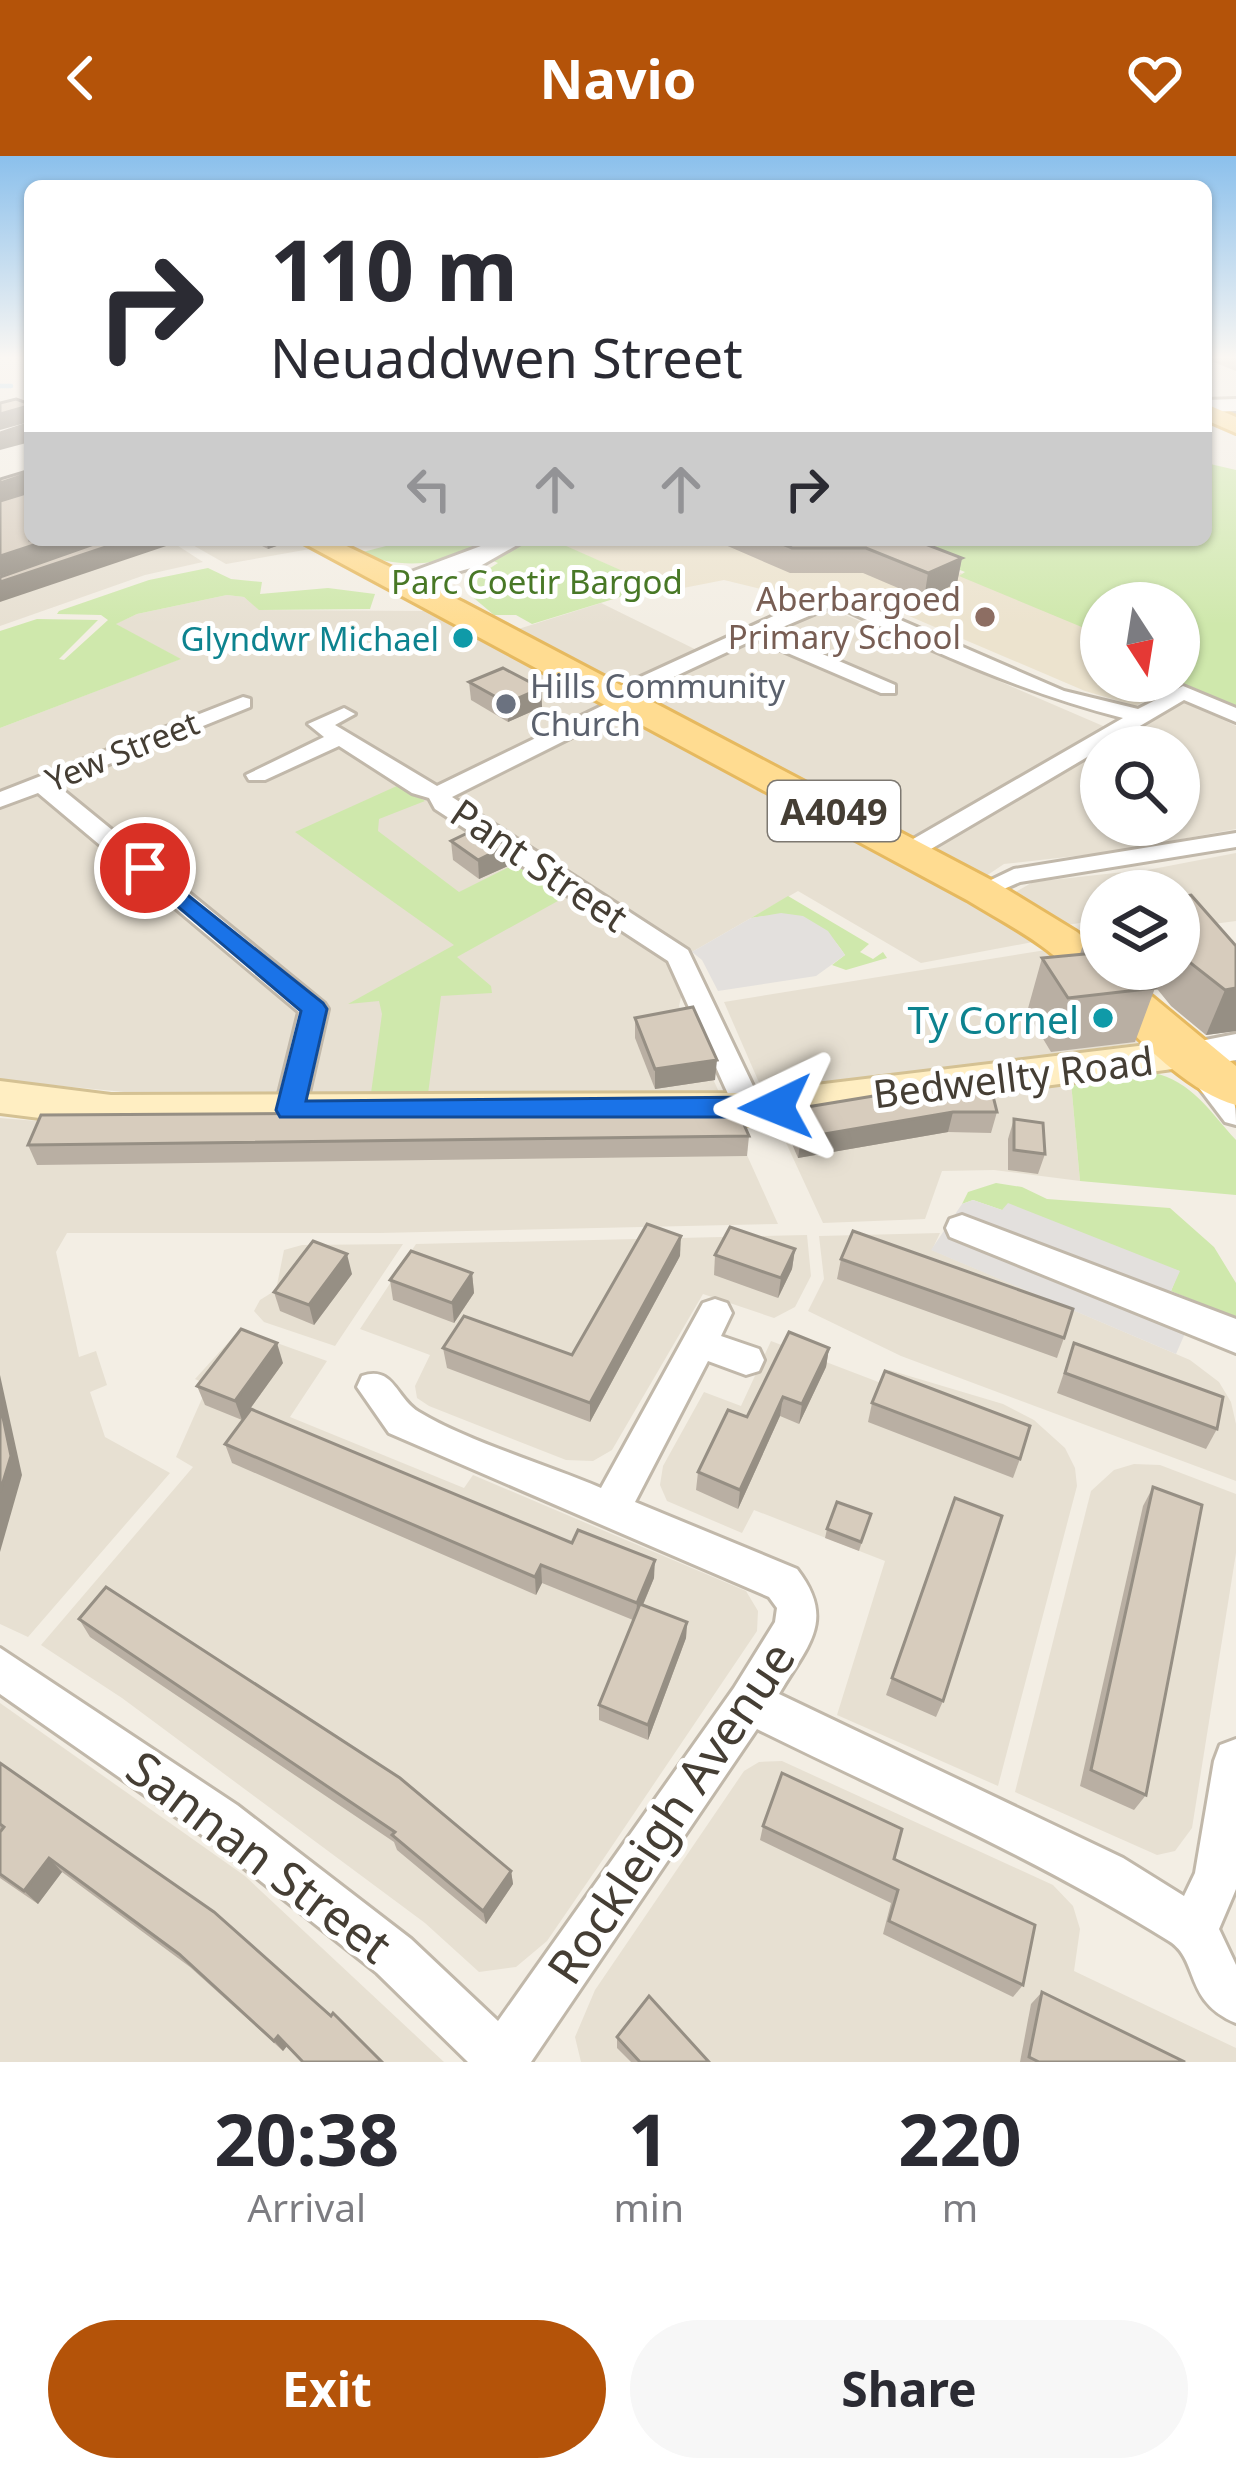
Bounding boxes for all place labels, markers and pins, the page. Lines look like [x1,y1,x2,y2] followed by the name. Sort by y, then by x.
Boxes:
[728,576,961,659] place label: Aberbargoed Primary School
[972,604,998,630] marker: Aberbargoed Primary School
[180,616,439,661] place label: Glyndwr Michael
[450,625,476,651] marker: Glyndwr Michael
[530,663,785,746] place label: Hills Community Church
[493,691,519,717] marker: Hills Community Church
[94,817,196,919] pin
[908,992,1079,1045] place label: Ty Cornel
[1090,1005,1116,1031] marker: Ty Cornel

